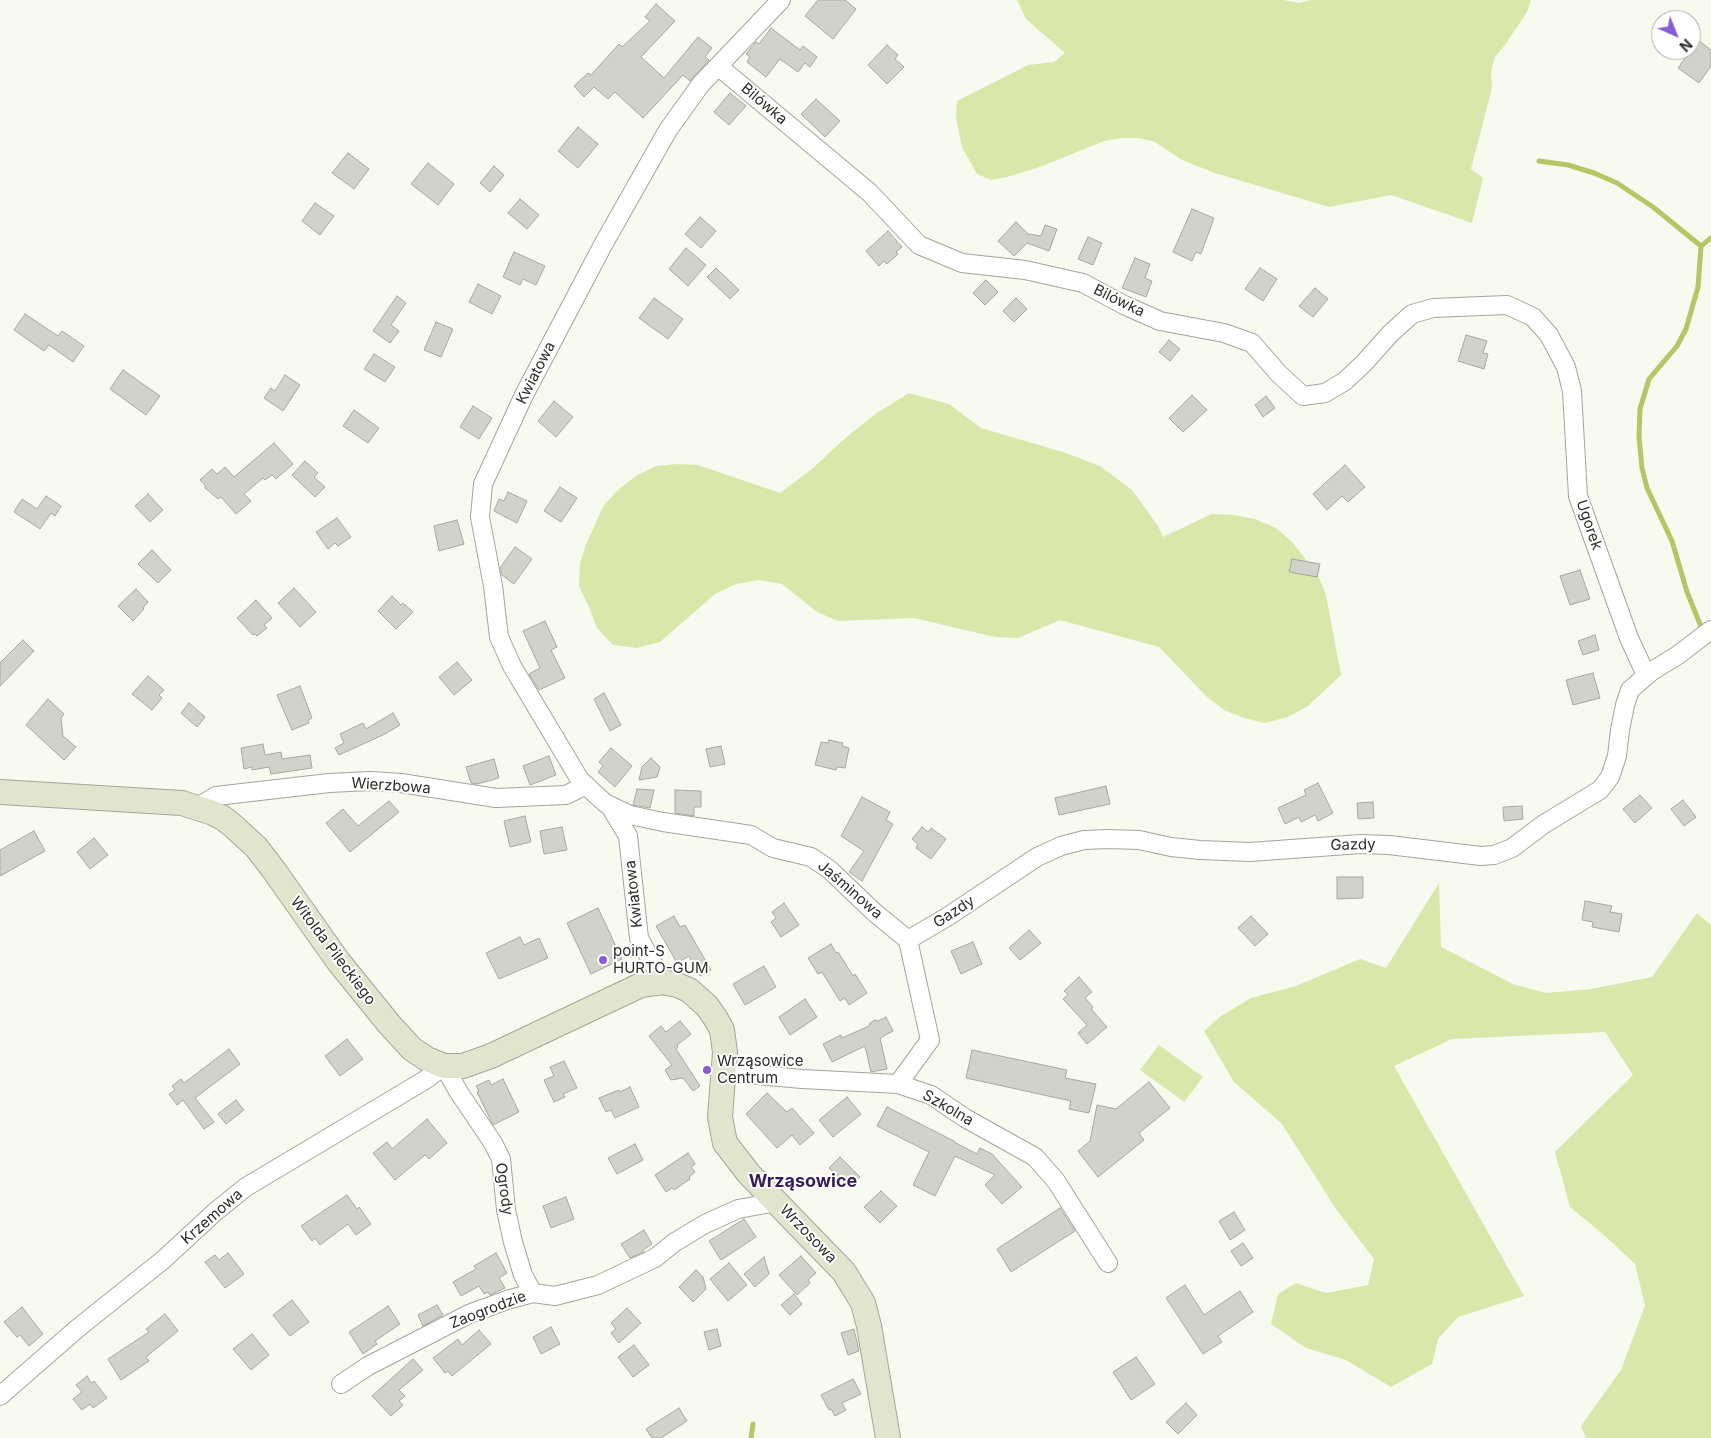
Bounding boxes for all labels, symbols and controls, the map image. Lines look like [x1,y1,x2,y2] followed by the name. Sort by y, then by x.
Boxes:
[1651,10,1701,60] north arrow
[1676,36,1696,55] text: N
[737,80,791,128] street label: Bilówka
[1090,281,1148,321] street label: Bilówka
[513,339,559,407] street label: Kwiatowa
[1572,498,1606,552] street label: Ugorek
[351,774,431,798] street label: Wierzbowa
[1330,836,1376,854] street label: Gazdy
[814,857,886,923] street label: Jaśminowa
[622,859,646,929] street label: Kwiatowa
[930,892,978,932] street label: Gazdy
[287,893,379,1009] street label: Witolda Pileckiego
[613,942,708,977] place label: point-S HURTO-GUM
[597,954,609,966] marker: point-S HURTO-GUM
[717,1052,803,1087] place label: Wrząsowice Centrum
[701,1064,713,1076] marker: Wrząsowice Centrum
[919,1086,977,1130] street label: Szkolna
[491,1162,517,1216] street label: Ogrody
[749,1171,857,1193] district label: Wrząsowice
[178,1186,246,1248] street label: Krzemowa
[776,1201,840,1267] street label: Wrzosowa
[447,1287,529,1333] street label: Zaogrodzie

